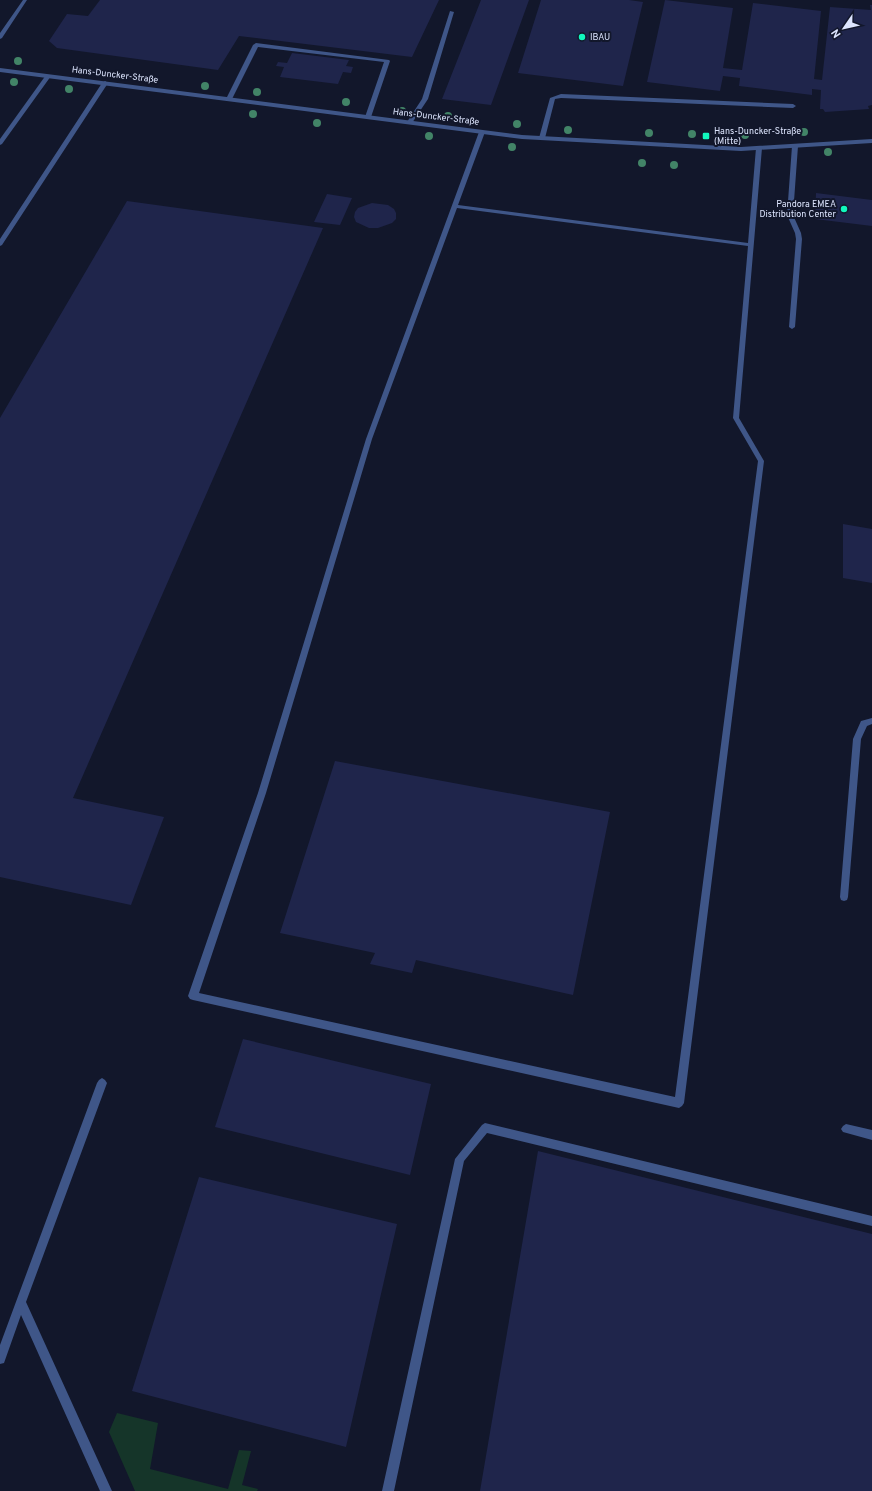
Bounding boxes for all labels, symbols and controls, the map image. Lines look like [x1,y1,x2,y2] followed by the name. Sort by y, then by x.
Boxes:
[824,8,864,48] north arrow
[829,26,845,40] text: N
[577,32,587,42] marker: IBAU
[590,32,610,43] place label: IBAU
[71,64,159,86] street label: Hans-Duncker-Straße
[392,106,480,128] street label: Hans-Duncker-Straße
[714,126,801,147] place label: Hans-Duncker-Straße (Mitte)
[701,131,711,141] marker: Hans-Duncker-Straße (Mitte)
[759,199,836,220] place label: Pandora EMEA Distribution Center
[839,204,849,214] marker: Pandora EMEA Distribution Center

